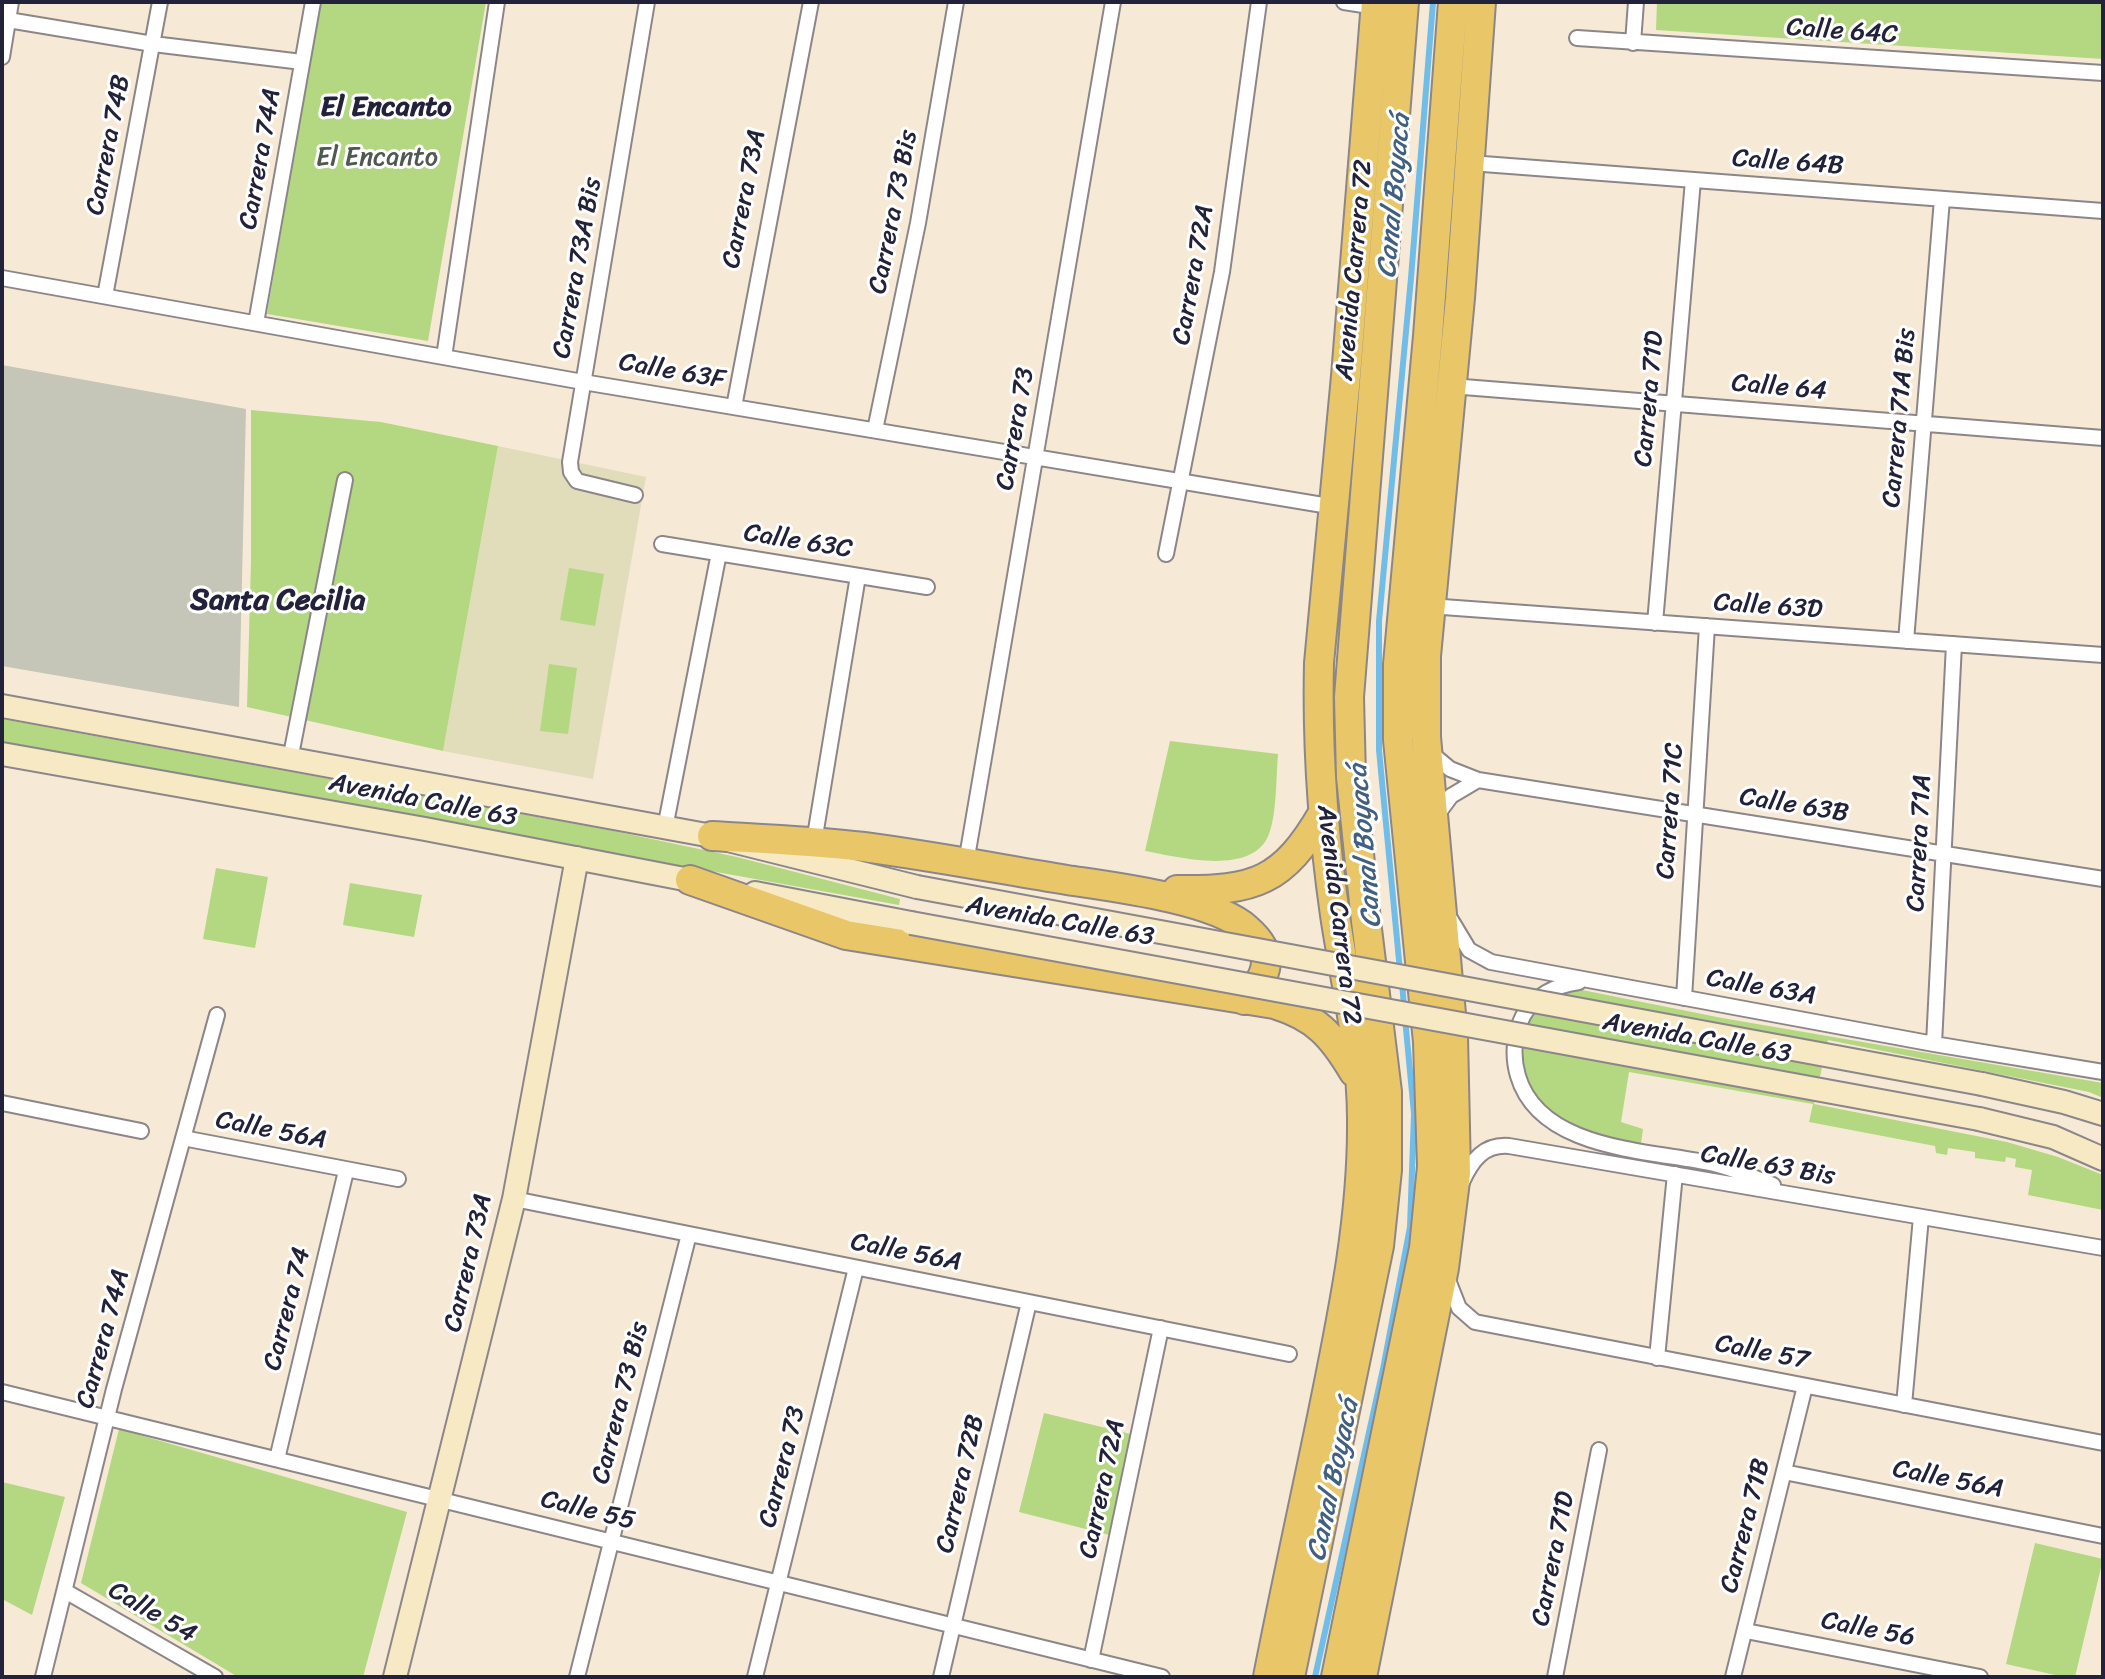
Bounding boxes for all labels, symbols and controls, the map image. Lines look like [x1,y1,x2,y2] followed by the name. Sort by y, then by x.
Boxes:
[1785,13,1899,51] street label: Calle 64C
[80,72,138,218] street label: Carrera 74B
[233,86,289,232] street label: Carrera 74A
[320,91,452,125] district label: El Encanto
[1371,113,1419,279] water label: Canal Boyacá
[716,127,774,271] street label: Carrera 73A
[863,128,925,296] street label: Carrera 73 Bis
[316,142,438,174] park label: El Encanto
[1731,144,1845,182] street label: Calle 64B
[1330,158,1380,382] street label: Avenida Carrera 72
[547,175,609,361] street label: Carrera 73A Bis
[1166,203,1222,347] street label: Carrera 72A
[1877,327,1923,509] street label: Carrera 71A Bis
[1629,330,1671,468] street label: Carrera 71D
[616,347,728,397] street label: Calle 63F
[990,365,1042,493] street label: Carrera 73
[1730,368,1828,408] street label: Calle 64
[741,518,855,566] street label: Calle 63C
[190,583,366,619] district label: Santa Cecilia
[1713,588,1823,626] street label: Calle 63D
[1651,742,1691,880] street label: Carrera 71C
[1342,763,1390,929] water label: Canal Boyacá
[327,768,519,834] street label: Avenida Calle 63
[1901,774,1939,912] street label: Carrera 71A
[1737,782,1851,830] street label: Calle 63B
[1309,803,1367,1027] street label: Avenida Carrera 72
[964,890,1156,954] street label: Avenida Calle 63
[1704,963,1818,1013] street label: Calle 63A
[1601,1007,1793,1071] street label: Avenida Calle 63
[213,1105,329,1157] street label: Calle 56A
[1699,1139,1837,1193] street label: Calle 63 Bis
[438,1191,500,1335] street label: Carrera 73A
[848,1227,964,1279] street label: Calle 56A
[258,1244,318,1374] street label: Carrera 74
[70,1266,138,1412] street label: Carrera 74A
[586,1319,656,1487] street label: Carrera 73 Bis
[1712,1329,1812,1377] street label: Calle 57
[1300,1396,1368,1564] water label: Canal Boyacá
[753,1403,813,1531] street label: Carrera 73
[930,1412,992,1556] street label: Carrera 72B
[1073,1417,1133,1561] street label: Carrera 72A
[1890,1454,2006,1506] street label: Calle 56A
[1714,1456,1778,1596] street label: Carrera 71B
[538,1484,638,1538] street label: Calle 55
[1526,1489,1582,1629] street label: Carrera 71D
[102,1575,202,1651] street label: Calle 54
[1818,1606,1918,1654] street label: Calle 56

